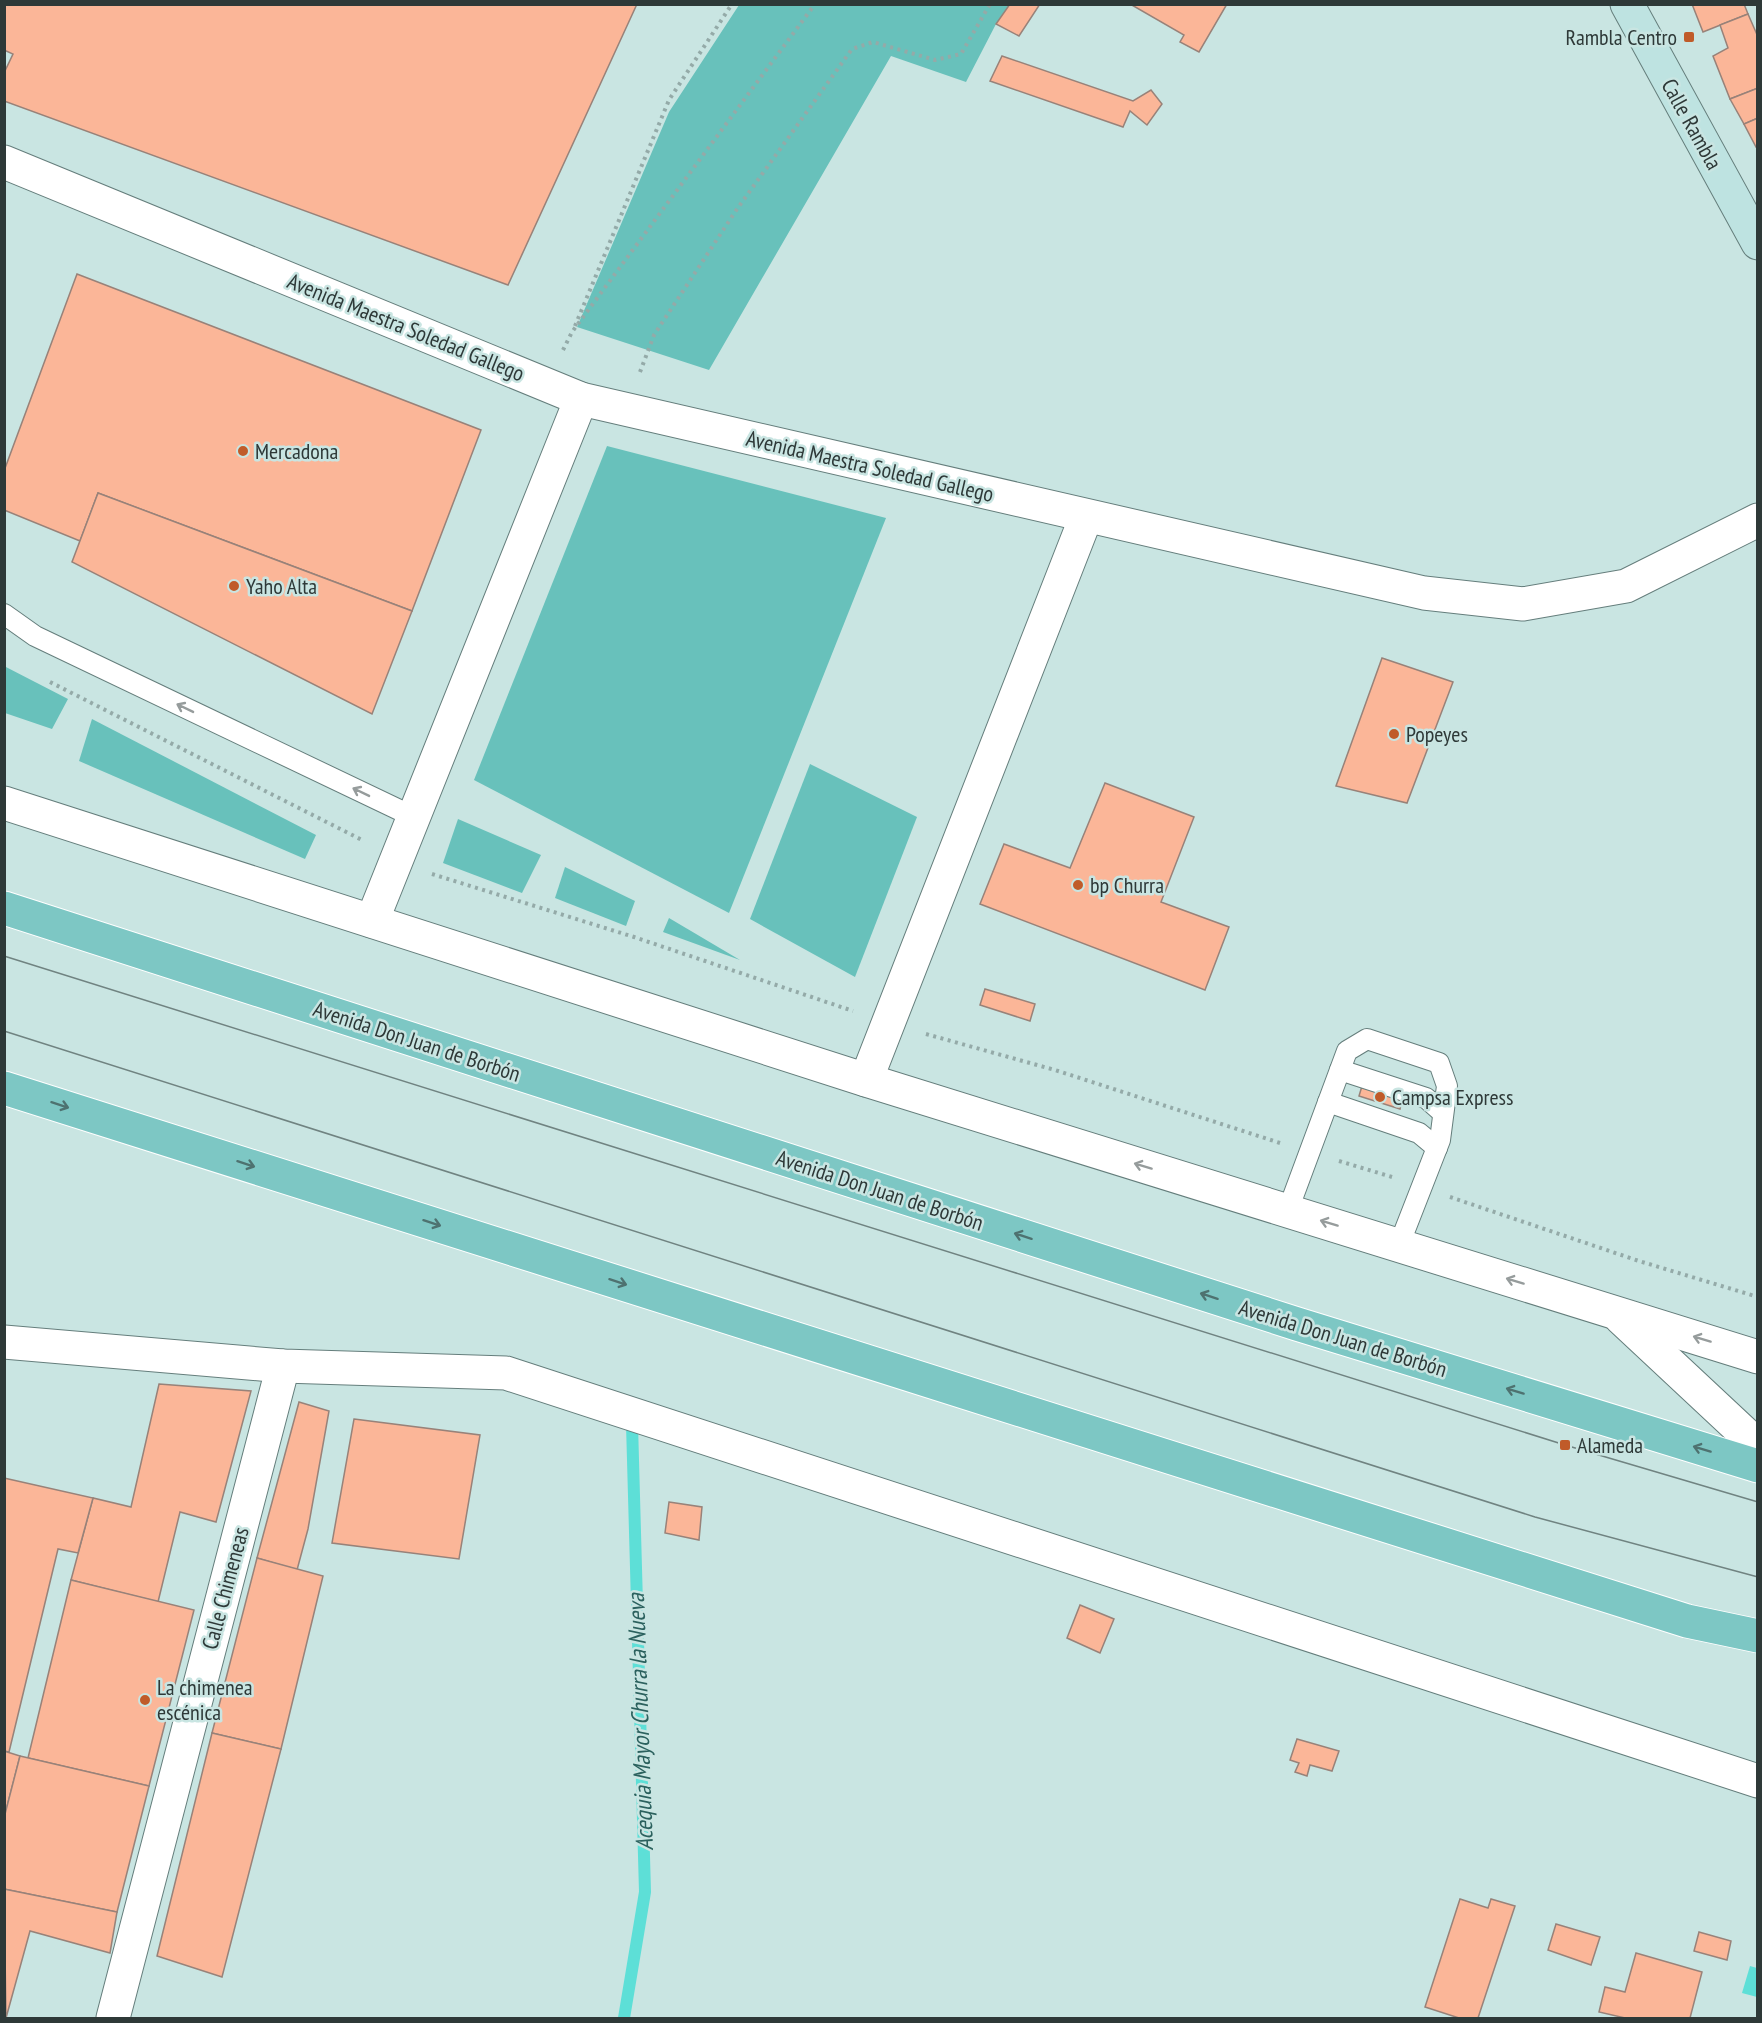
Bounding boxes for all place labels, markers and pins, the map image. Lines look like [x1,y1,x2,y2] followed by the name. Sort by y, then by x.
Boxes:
[1565,23,1677,51] place label: Rambla Centro
[1682,30,1696,44] marker: Rambla Centro
[255,437,338,465] place label: Mercadona
[236,444,250,458] marker: Mercadona
[246,572,317,600] place label: Yaho Alta
[227,579,241,593] marker: Yaho Alta
[1406,720,1468,748] place label: Popeyes
[1387,727,1401,741] marker: Popeyes
[1090,871,1164,899] place label: bp Churra
[1071,878,1085,892] marker: bp Churra
[1392,1083,1513,1111] place label: Campsa Express
[1373,1090,1387,1104] marker: Campsa Express
[1577,1431,1643,1459] place label: Alameda
[1558,1438,1572,1452] marker: Alameda
[157,1673,253,1726] place label: La chimenea escénica
[138,1693,152,1707] marker: La chimenea escénica

